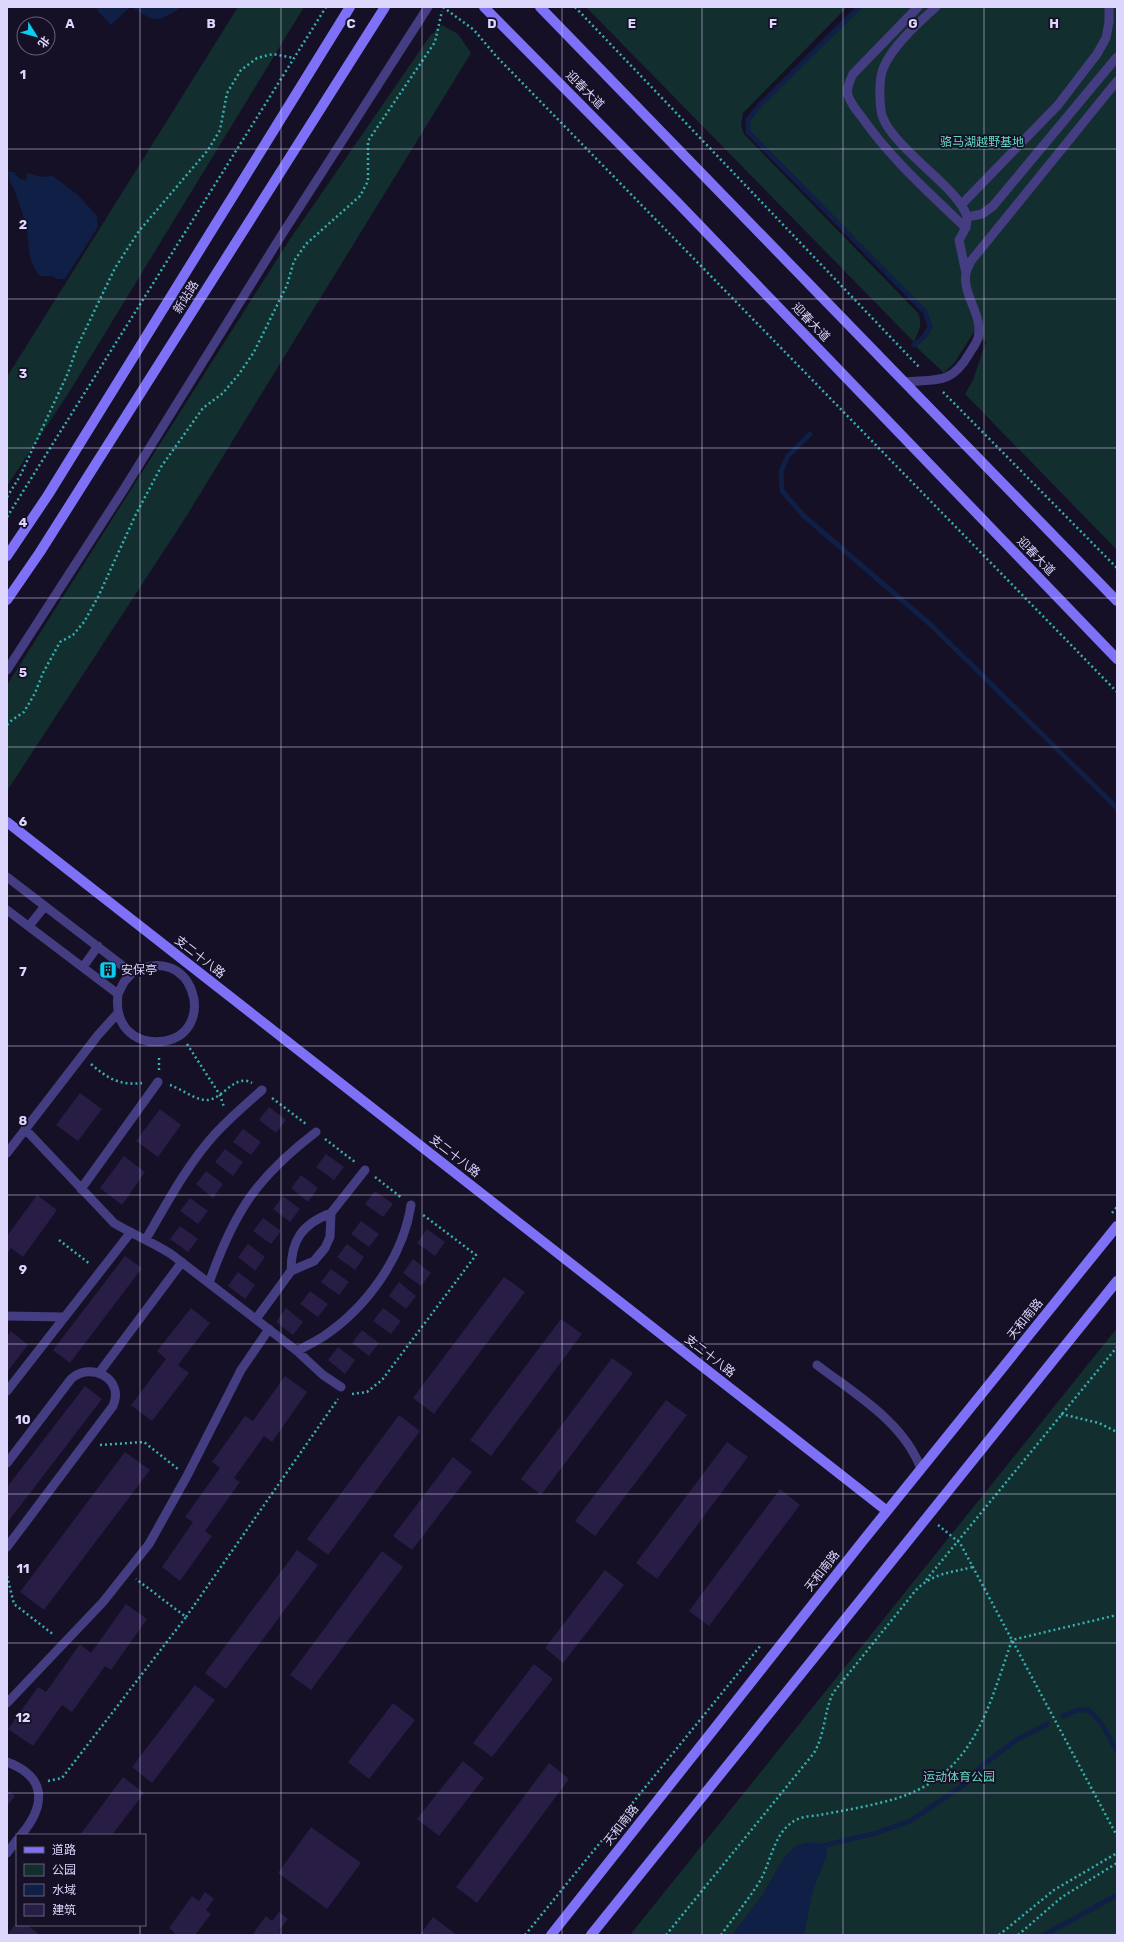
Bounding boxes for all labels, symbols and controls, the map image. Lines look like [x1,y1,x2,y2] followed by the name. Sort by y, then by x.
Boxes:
[16,16,56,56] north arrow
[65,16,75,31] text: A
[206,16,216,31] text: B
[346,16,356,31] text: C
[487,16,497,31] text: D
[628,16,636,31] text: E
[769,16,777,31] text: F
[908,16,918,31] text: G
[1049,16,1059,31] text: H
[35,33,52,50] text: 北
[20,67,26,82] text: 1
[563,68,607,112] street label: 迎春大道
[940,135,1024,149] park label: 骆马湖越野基地
[19,217,27,232] text: 2
[171,278,201,316] street label: 新站路
[789,300,833,344] street label: 迎春大道
[19,366,28,381] text: 3
[19,515,28,530] text: 4
[1014,534,1058,578] street label: 迎春大道
[19,665,27,680] text: 5
[19,814,28,829] text: 6
[172,933,228,981] street label: 支二十八路
[98,960,118,980] building icon: 安保亭
[121,963,157,977] place label: 安保亭
[19,964,27,979] text: 7
[19,1113,28,1128] text: 8
[427,1132,483,1180] street label: 支二十八路
[19,1262,27,1277] text: 9
[1004,1296,1046,1342] street label: 天和南路
[682,1332,738,1380] street label: 支二十八路
[15,1412,31,1427] text: 10
[802,1548,842,1594] street label: 天和南路
[17,1561,29,1576] text: 11
[16,1710,30,1725] text: 12
[923,1770,995,1784] park label: 运动体育公园
[601,1802,641,1848] street label: 天和南路
[16,1834,146,1926] legend
[52,1843,76,1857] text: 道路
[52,1863,76,1877] text: 公园
[52,1883,76,1897] text: 水域
[52,1903,76,1917] text: 建筑

